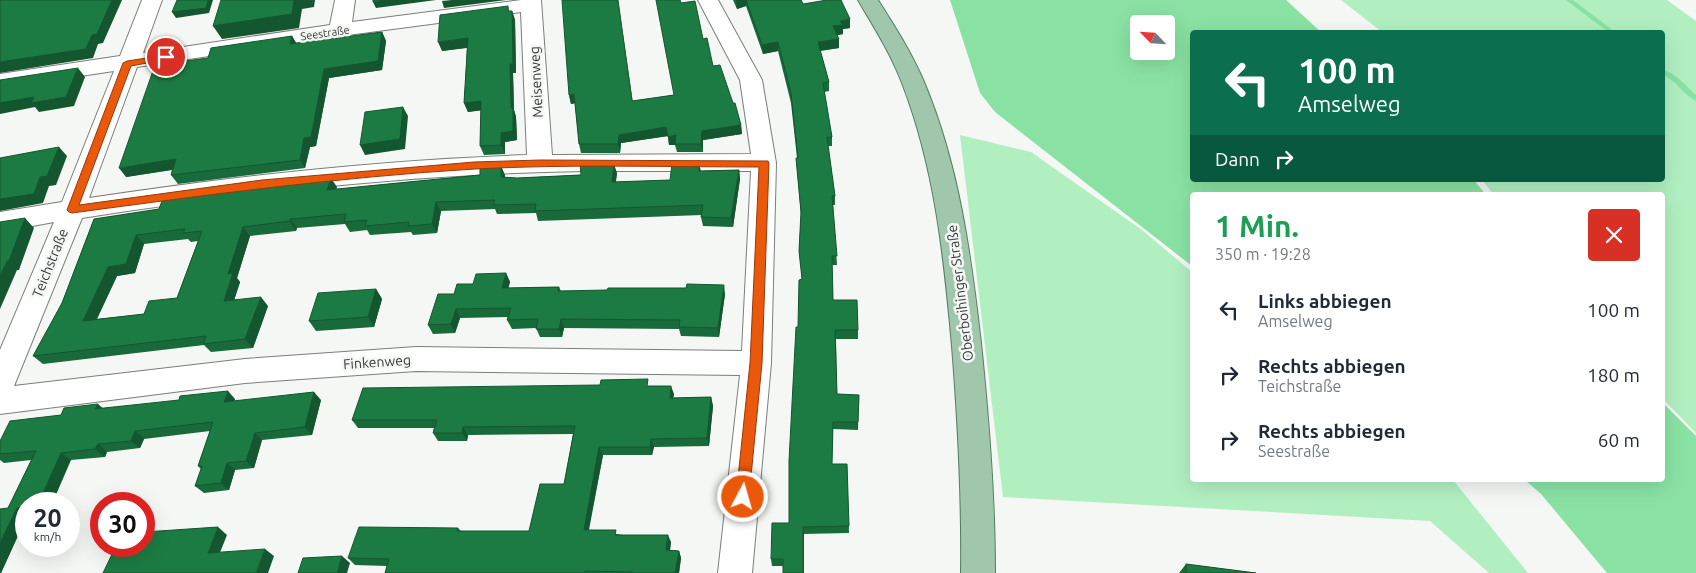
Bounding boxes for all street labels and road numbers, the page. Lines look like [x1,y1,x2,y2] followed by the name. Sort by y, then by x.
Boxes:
[300,24,350,42] street label: Seestraße
[526,46,546,118] street label: Meisenweg
[944,224,976,362] street label: Oberboihinger Straße
[29,226,71,300] street label: Teichstraße
[343,352,411,372] street label: Finkenweg

